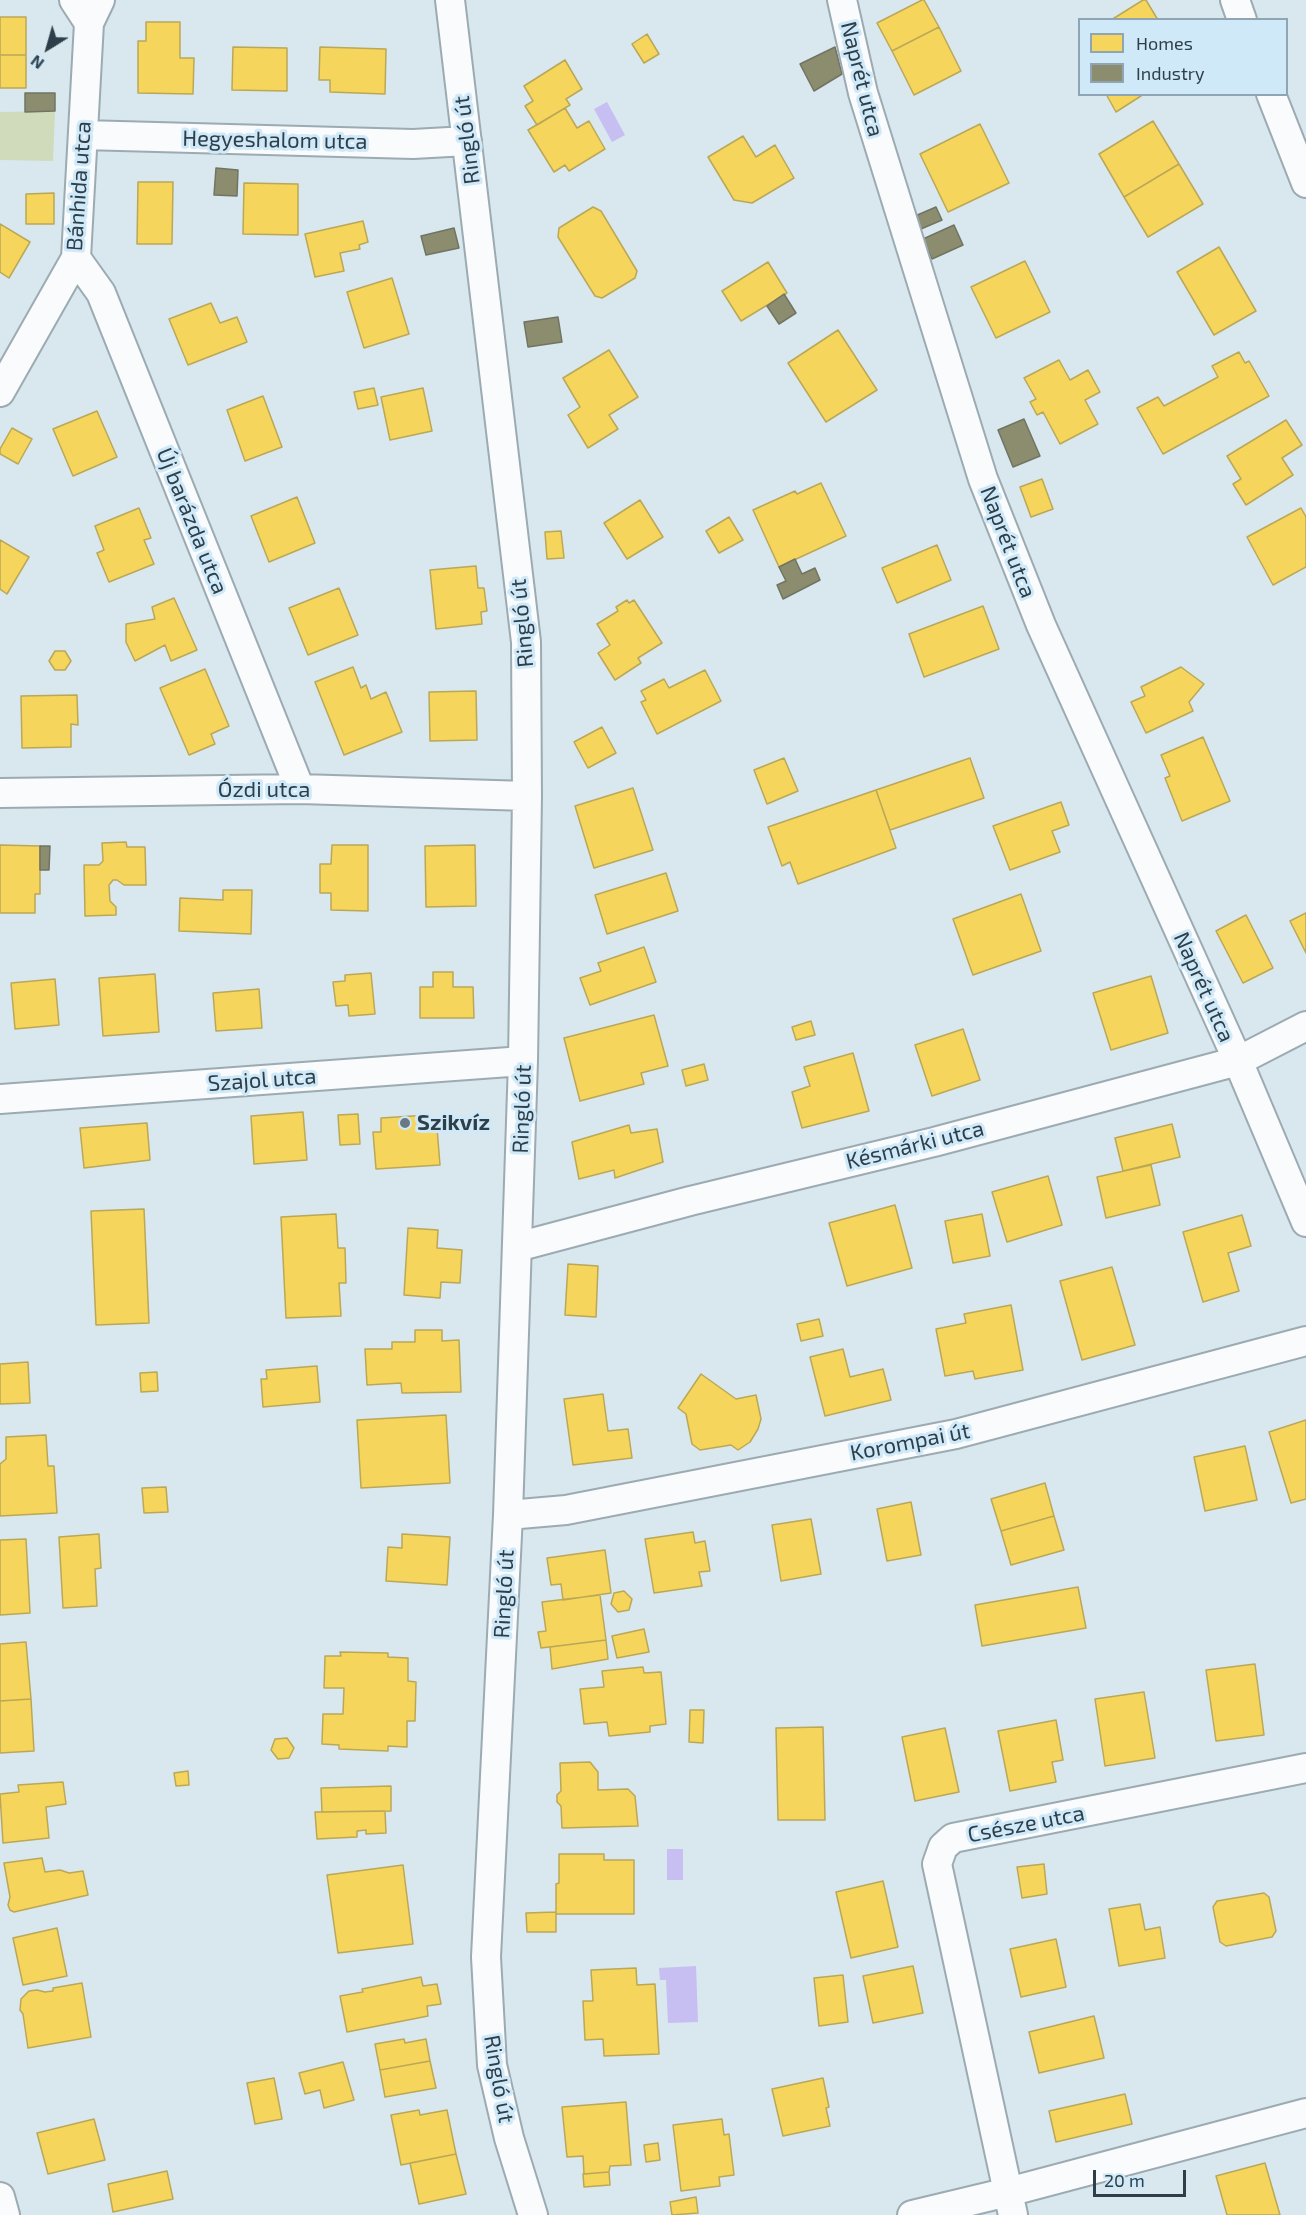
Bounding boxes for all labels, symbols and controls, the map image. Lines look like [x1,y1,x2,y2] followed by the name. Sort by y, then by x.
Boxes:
[18,18,78,78] north arrow
[1078,18,1288,96] legend
[835,19,889,139] street label: Naprét utca
[1136,32,1193,54] text: Homes
[27,52,47,74] text: N
[1136,62,1205,84] text: Industry
[448,94,486,186] street label: Ringló út
[61,120,97,252] street label: Bánhida utca
[182,125,368,155] street label: Hegyeshalom utca
[151,444,233,598] street label: Új barázda utca
[975,482,1041,602] street label: Naprét utca
[505,578,539,668] street label: Ringló út
[218,777,310,803] street label: Ózdi utca
[1168,928,1240,1046] street label: Naprét utca
[207,1063,317,1097] street label: Szajol utca
[507,1064,537,1154] street label: Ringló út
[417,1110,490,1136] place label: Szikvíz
[843,1115,987,1175] street label: Késmárki utca
[398,1116,412,1130] marker: Szikvíz
[848,1417,972,1467] street label: Korompai út
[488,1549,520,1639] street label: Ringló út
[965,1800,1087,1848] street label: Csésze utca
[478,2033,520,2125] street label: Ringló út
[1096,2158,1189,2196] scale bar
[1104,2169,1145,2191] text: 20 m

